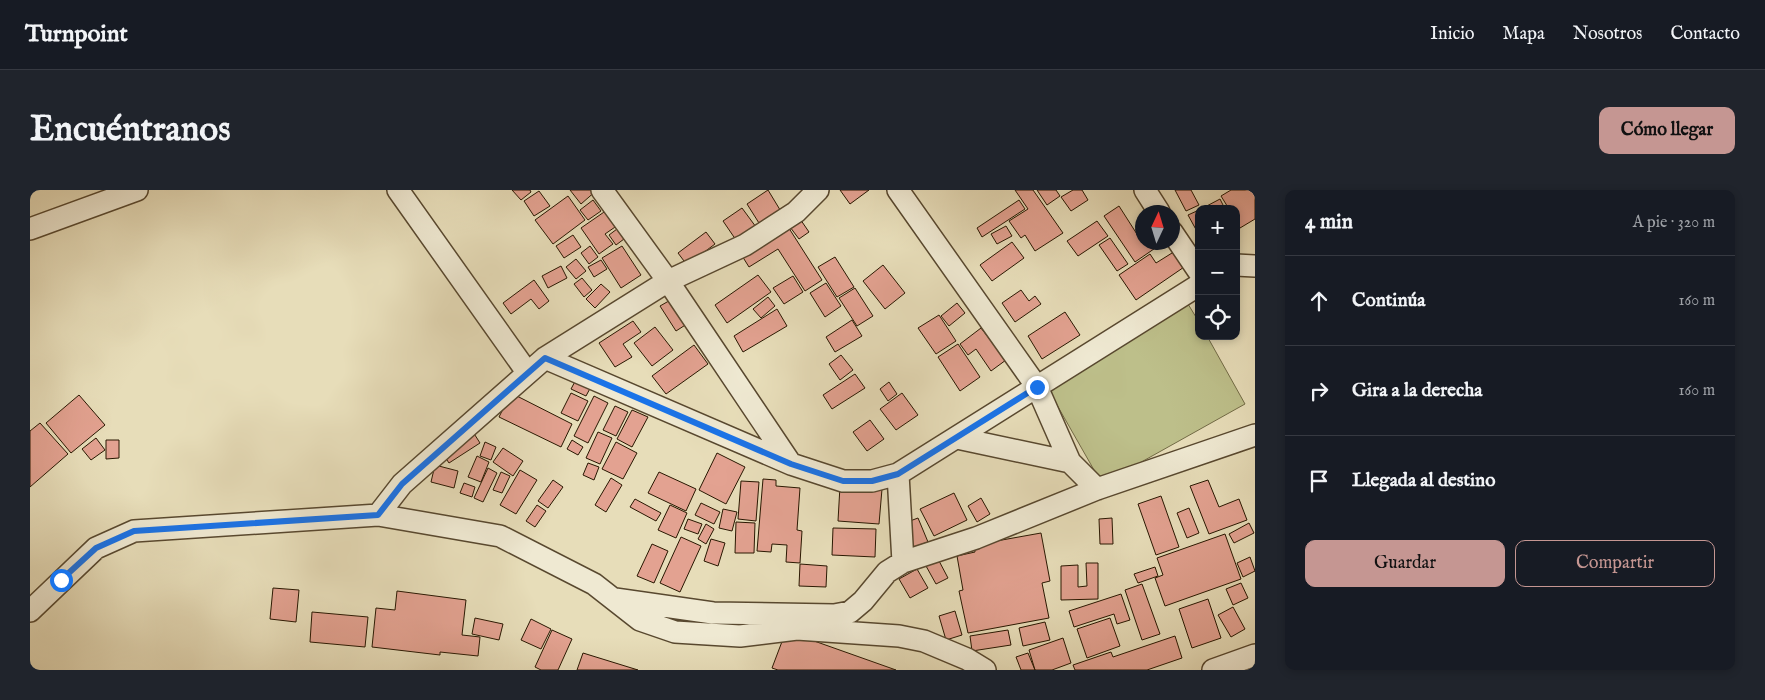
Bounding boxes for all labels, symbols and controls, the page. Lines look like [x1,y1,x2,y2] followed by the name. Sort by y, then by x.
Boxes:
[25,19,128,50] text: Turnpoint
[1430,23,1475,46] text: Inicio
[1503,23,1545,46] text: Mapa
[1573,23,1642,46] text: Nosotros
[1670,23,1740,46] text: Contacto
[1599,107,1735,154] button: Cómo llegar
[30,108,230,153] text: Encuéntranos
[1135,205,1180,250] north arrow
[1195,205,1240,340] map controls
[1195,205,1240,250] button: +
[1305,209,1353,236] text: 4 min
[1633,213,1715,233] text: A pie · 320 m
[1195,250,1240,295] button: −
[1305,287,1333,315] icon: ahead
[1352,289,1426,313] text: Continúa
[1679,291,1715,311] text: 160 m
[1195,295,1240,340] button: locate
[1026,376,1049,399] route end
[1305,377,1333,405] icon: right
[1352,379,1482,403] text: Gira a la derecha
[1679,381,1715,401] text: 160 m
[1305,467,1333,495] icon: arrive
[1352,469,1495,493] text: Llegada al destino
[1305,540,1505,587] button: Guardar
[1515,540,1715,587] button: Compartir
[50,569,73,592] route start

